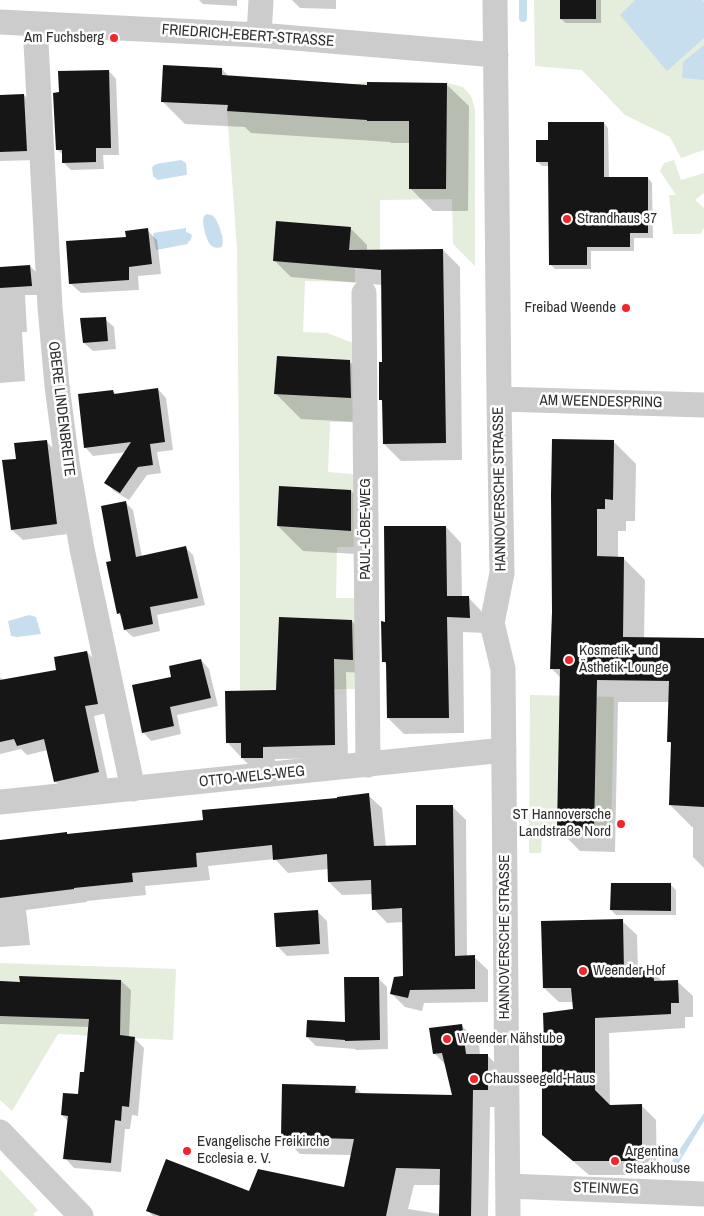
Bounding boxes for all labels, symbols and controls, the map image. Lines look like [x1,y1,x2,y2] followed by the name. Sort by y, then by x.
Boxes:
[161,21,335,51] street label: FRIEDRICH-EBERT-STRASSE
[24,29,104,47] place label: Am Fuchsberg
[108,32,120,44] marker: Am Fuchsberg
[577,210,657,228] place label: Strandhaus 37
[561,213,573,225] marker: Strandhaus 37
[525,299,616,317] place label: Freibad Weende
[620,302,632,314] marker: Freibad Weende
[44,340,78,478] street label: OBERE LINDENBREITE
[539,392,663,412] street label: AM WEENDESPRING
[490,406,510,572] street label: HANNOVERSCHE STRASSE
[357,478,375,580] street label: PAUL-LÖBE-WEG
[579,642,669,677] place label: Kosmetik- und Ästhetik-Lounge
[563,654,575,666] marker: Kosmetik- und Ästhetik-Lounge
[198,762,306,792] street label: OTTO-WELS-WEG
[513,806,611,841] place label: ST Hannoversche Landstraße Nord
[615,818,627,830] marker: ST Hannoversche Landstraße Nord
[496,855,514,1019] street label: HANNOVERSCHE STRASSE
[593,962,665,980] place label: Weender Hof
[577,965,589,977] marker: Weender Hof
[457,1030,563,1048] place label: Weender Nähstube
[441,1033,453,1045] marker: Weender Nähstube
[484,1070,595,1088] place label: Chausseegeld-Haus
[468,1073,480,1085] marker: Chausseegeld-Haus
[197,1133,330,1168] place label: Evangelische Freikirche Ecclesia e. V.
[625,1143,690,1178] place label: Argentina Steakhouse
[181,1145,193,1157] marker: Evangelische Freikirche Ecclesia e. V.
[609,1155,621,1167] marker: Argentina Steakhouse
[573,1179,639,1199] street label: STEINWEG

